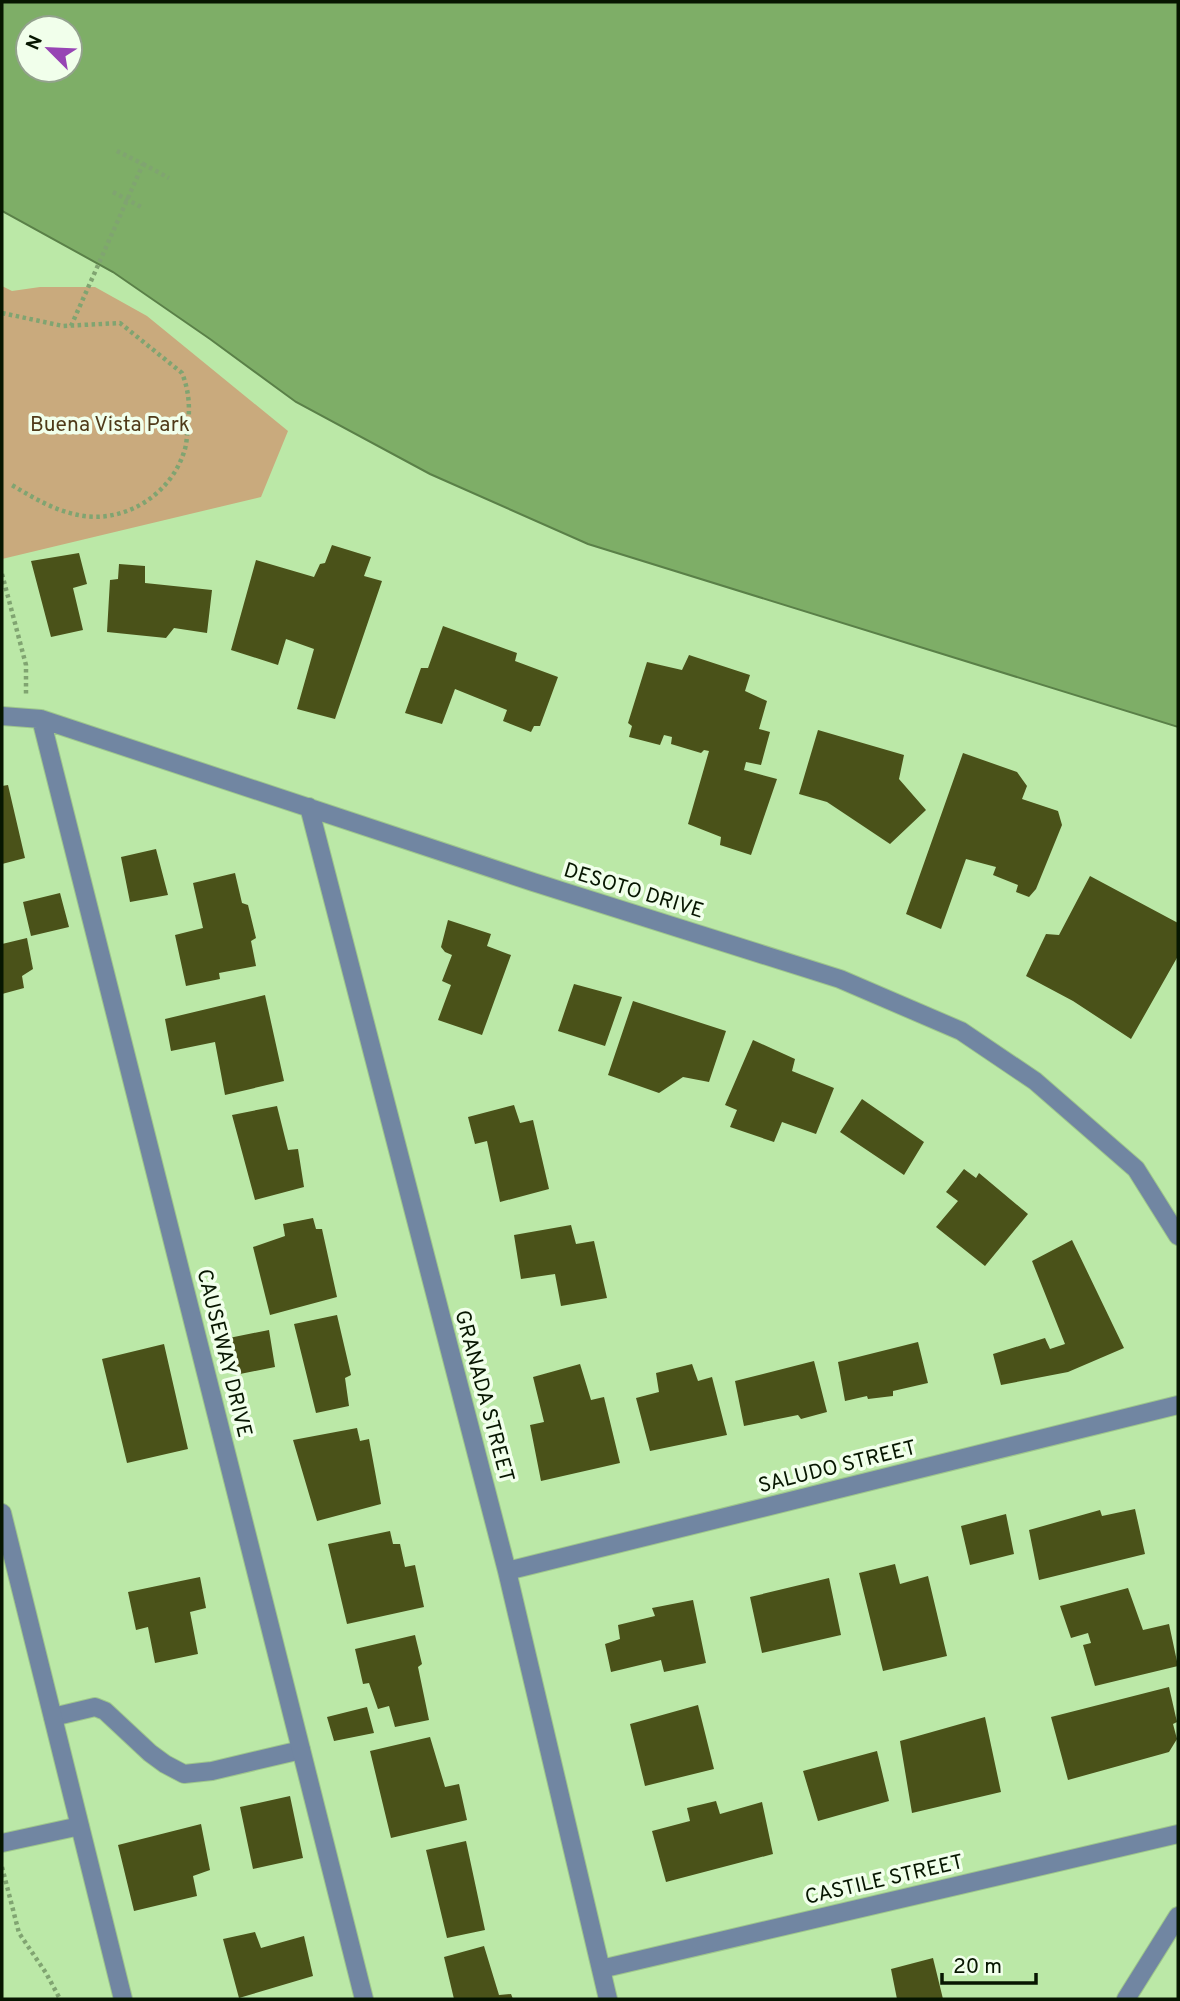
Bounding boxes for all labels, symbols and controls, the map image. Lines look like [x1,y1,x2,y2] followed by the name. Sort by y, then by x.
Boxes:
[14,14,84,84] north arrow
[22,32,49,54] text: N
[30,412,190,439] park label: Buena Vista Park
[560,857,707,926] street label: DESOTO DRIVE
[190,1266,258,1440] street label: CAUSEWAY DRIVE
[448,1307,520,1486] street label: GRANADA STREET
[756,1435,919,1500] street label: SALUDO STREET
[802,1849,966,1912] street label: CASTILE STREET
[942,1941,1036,1985] scale bar
[953,1954,1002,1981] text: 20 m

